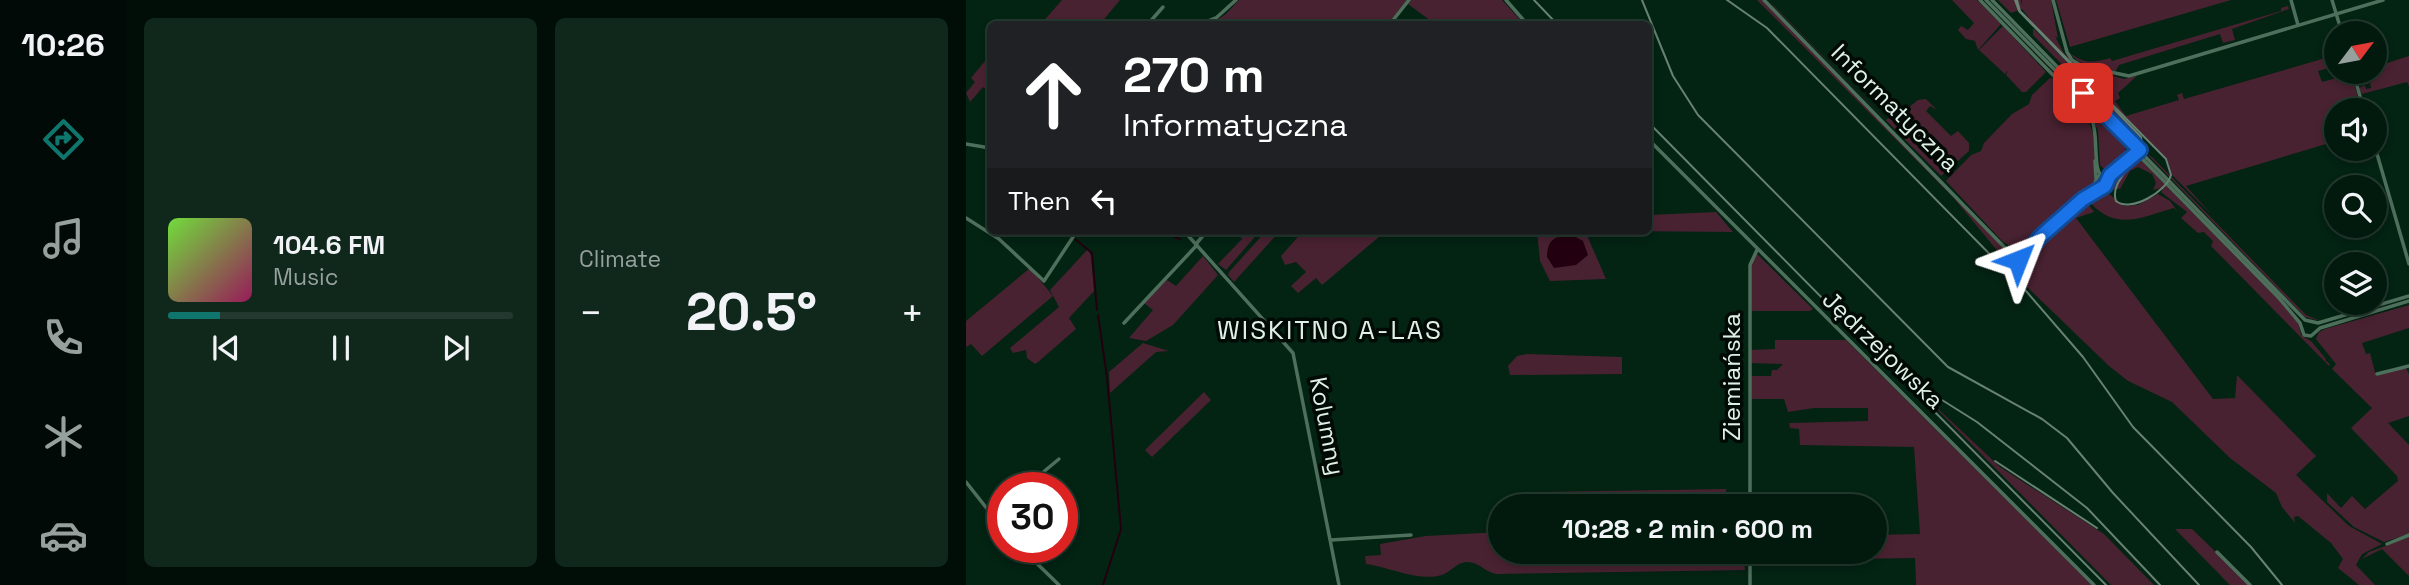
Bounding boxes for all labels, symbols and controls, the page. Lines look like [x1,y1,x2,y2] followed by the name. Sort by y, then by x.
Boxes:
[2324,21,2387,84] north arrow
[2324,21,2387,315] map controls
[21,25,105,65] text: 10:26
[1825,37,1966,178] street label: Informatyczna
[1123,44,1265,106] text: 270 m
[1008,49,1099,140] icon: ahead
[2053,63,2113,123] pin
[2064,74,2102,112] icon: arrive
[2324,98,2387,161] button: sound
[1123,105,1348,145] text: Informatyczna
[39,115,88,164] icon: directions
[2324,175,2387,238] button: search
[1085,182,1123,220] icon: left
[1008,184,1071,218] text: Then
[39,214,88,263] icon: music
[1981,223,2055,297] position arrow
[273,228,385,262] text: 104.6 FM
[579,244,661,274] text: Climate
[2324,252,2387,315] button: layers
[273,262,338,292] text: Music
[686,279,817,345] text: 20.5°
[1816,284,1951,416] street label: Jędrzejowska
[579,289,603,337] text: −
[900,289,924,337] text: +
[39,313,88,362] icon: phone
[1217,313,1443,347] district label: WISKITNO A-LAS
[1716,313,1747,441] street label: Ziemiańska
[207,329,245,367] icon: previous
[322,329,360,367] icon: pause
[437,329,475,367] icon: next
[1303,374,1352,478] street label: Kolumny
[39,412,88,461] icon: climate
[987,472,1078,563] speed limit sign: 30
[39,511,88,560] icon: car
[1562,512,1813,546] text: 10:28 · 2 min · 600 m

